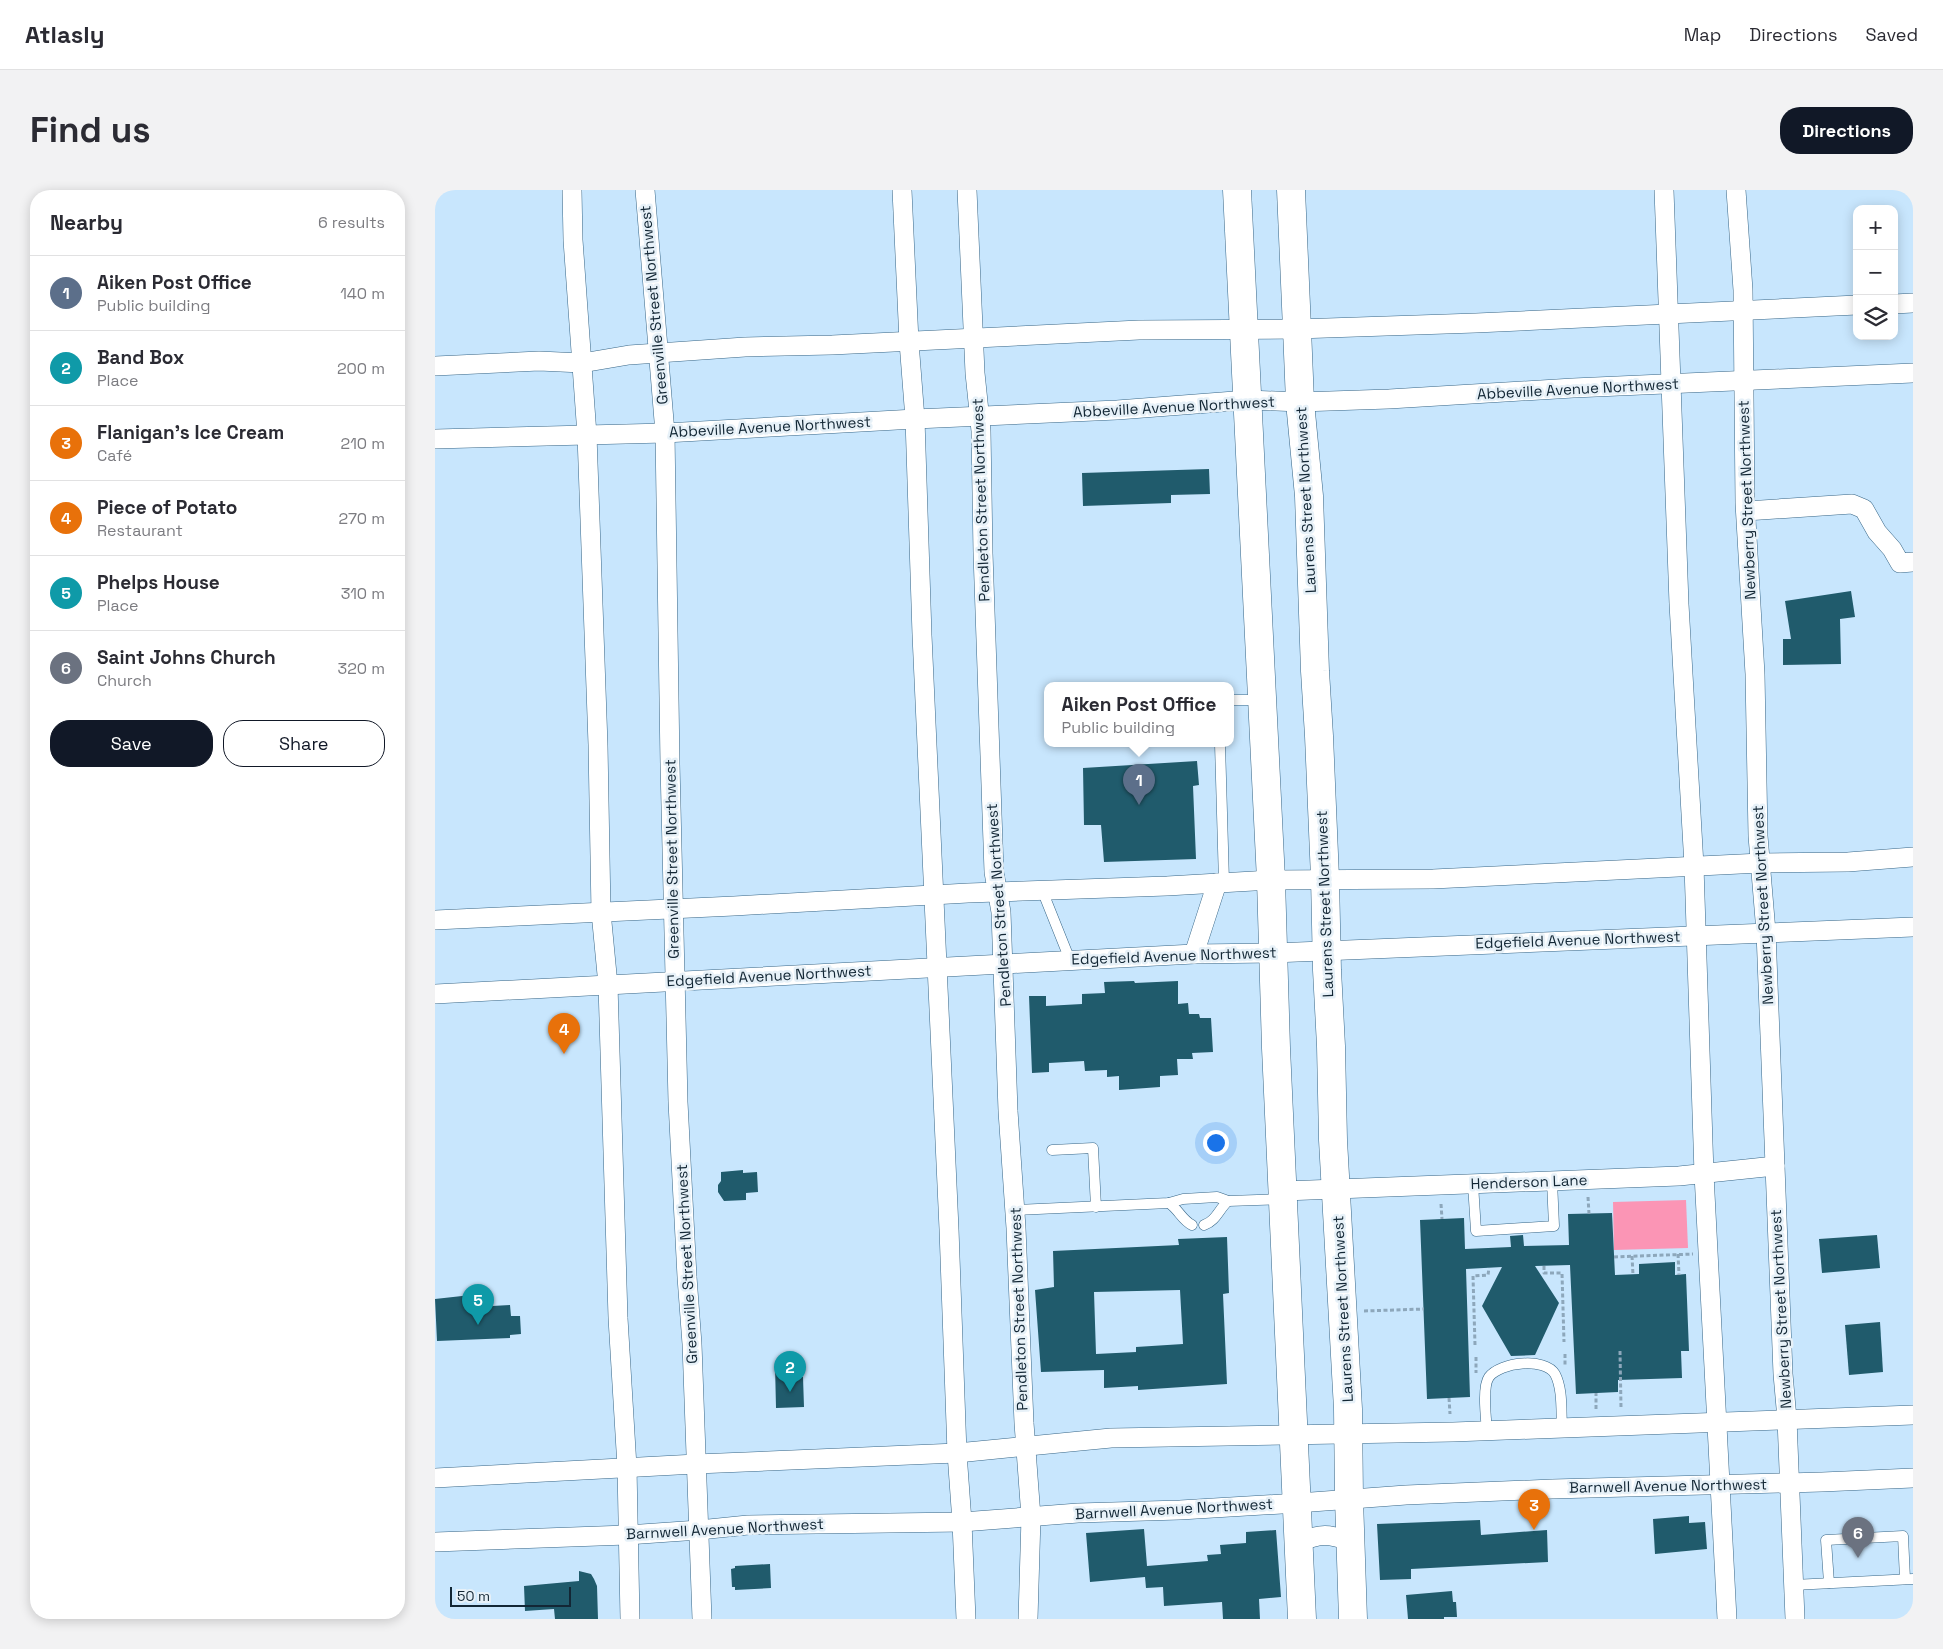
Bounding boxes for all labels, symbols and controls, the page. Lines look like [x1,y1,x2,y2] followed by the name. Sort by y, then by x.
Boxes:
[25,19,104,50] text: Atlasly
[1684,23,1721,46] text: Map
[1749,23,1838,46] text: Directions
[1866,23,1918,46] text: Saved
[1780,107,1913,154] button: Directions
[30,108,151,152] text: Find us
[635,205,672,405] street label: Greenville Street Northwest
[1853,205,1898,340] map controls
[1853,205,1898,250] button: +
[50,209,123,236] text: Nearby
[318,212,385,233] text: 6 results
[1853,250,1898,295] button: −
[97,270,252,295] text: Aiken Post Office
[62,283,70,304] text: 1
[340,283,385,304] text: 140 m
[97,295,210,316] text: Public building
[1853,295,1898,340] button: layers
[97,345,184,370] text: Band Box
[61,358,71,379] text: 2
[337,358,385,379] text: 200 m
[97,370,139,391] text: Place
[1477,374,1679,403] street label: Abbeville Avenue Northwest
[1073,392,1275,421] street label: Abbeville Avenue Northwest
[967,398,994,602] street label: Pendleton Street Northwest
[1734,400,1759,600] street label: Newberry Street Northwest
[1291,406,1320,594] street label: Laurens Street Northwest
[669,412,871,441] street label: Abbeville Avenue Northwest
[97,420,284,445] text: Flanigan's Ice Cream
[61,433,71,454] text: 3
[341,433,385,454] text: 210 m
[97,445,132,466] text: Café
[97,495,237,520] text: Piece of Potato
[61,508,71,529] text: 4
[338,508,385,529] text: 270 m
[97,520,183,541] text: Restaurant
[97,570,220,595] text: Phelps House
[61,583,71,604] text: 5
[341,583,385,604] text: 310 m
[97,595,139,616] text: Place
[97,645,276,670] text: Saint Johns Church
[61,658,71,679] text: 6
[338,658,385,679] text: 320 m
[97,670,152,691] text: Church
[1044,682,1234,747] popup
[1062,692,1216,717] text: Aiken Post Office
[1062,717,1175,738] text: Public building
[50,720,213,767] button: Save
[223,720,385,767] button: Share
[660,759,683,959] street label: Greenville Street Northwest
[1123,764,1155,805] pin: 1
[982,803,1015,1007] street label: Pendleton Street Northwest
[1748,805,1777,1005] street label: Newberry Street Northwest
[1312,810,1337,998] street label: Laurens Street Northwest
[1475,926,1681,953] street label: Edgefield Avenue Northwest
[1071,942,1277,969] street label: Edgefield Avenue Northwest
[666,961,872,990] street label: Edgefield Avenue Northwest
[548,1013,580,1054] pin: 4
[1203,1130,1229,1156] your location
[672,1164,701,1364] street label: Greenville Street Northwest
[1470,1170,1588,1193] street label: Henderson Lane
[1005,1207,1032,1411] street label: Pendleton Street Northwest
[1766,1209,1795,1409] street label: Newberry Street Northwest
[1328,1215,1357,1403] street label: Laurens Street Northwest
[462,1284,494,1325] pin: 5
[774,1351,806,1392] pin: 2
[1569,1474,1767,1497] street label: Barnwell Avenue Northwest
[1518,1489,1550,1530] pin: 3
[1075,1494,1274,1523] street label: Barnwell Avenue Northwest
[626,1514,825,1543] street label: Barnwell Avenue Northwest
[1842,1517,1874,1558] pin: 6
[450,1584,571,1607] scale bar
[457,1587,490,1605] text: 50 m

